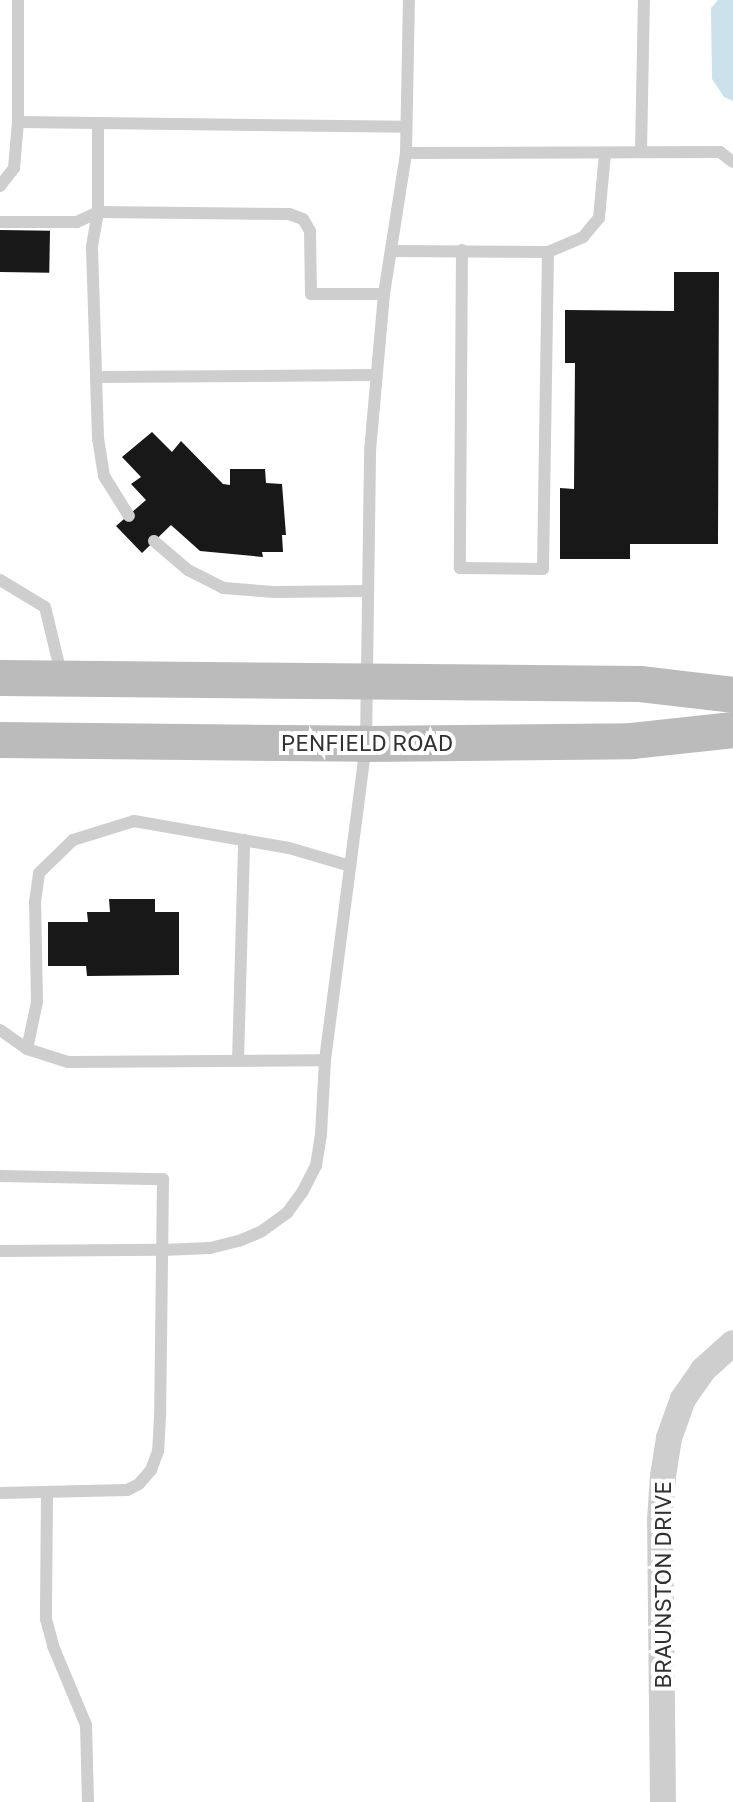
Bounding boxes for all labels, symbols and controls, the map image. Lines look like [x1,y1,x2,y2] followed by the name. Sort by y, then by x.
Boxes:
[281,730,453,756] street label: PENFIELD ROAD
[650,1481,676,1689] street label: BRAUNSTON DRIVE

